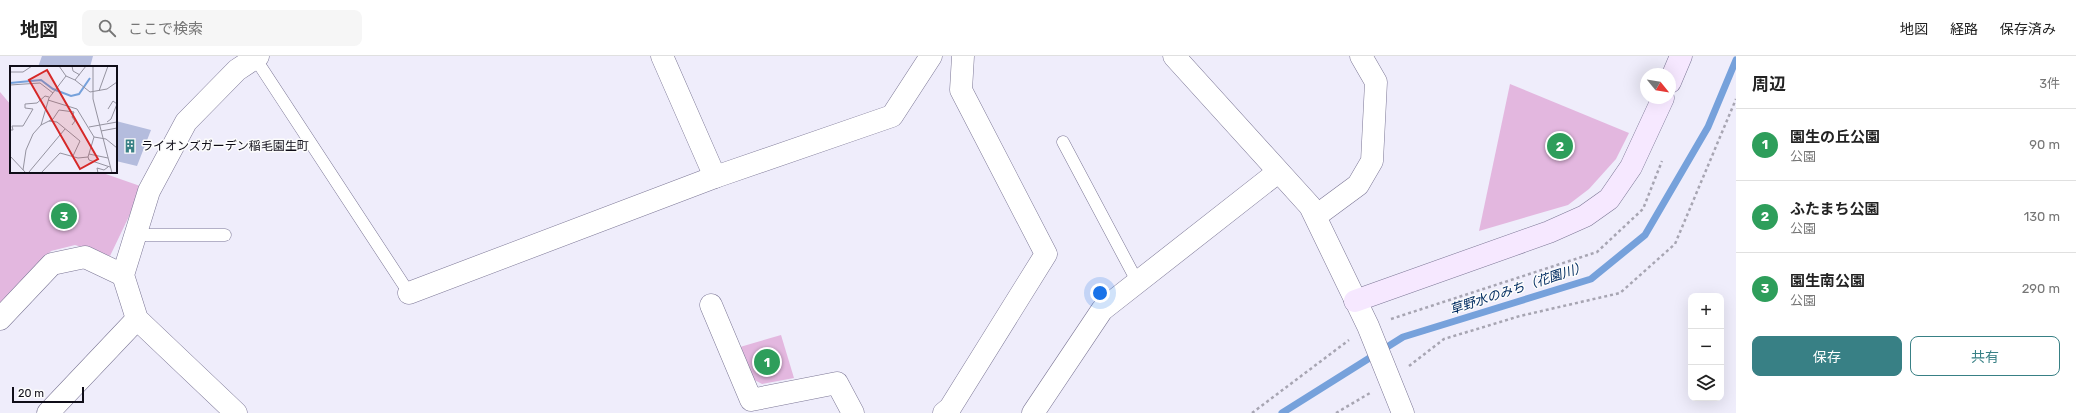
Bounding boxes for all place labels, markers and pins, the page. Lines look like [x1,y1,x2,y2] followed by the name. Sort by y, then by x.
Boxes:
[1547,131,1573,161] pin: 2
[122,138,138,154] building icon: ライオンズガーデン稲毛園生町
[141,139,309,153] place label: ライオンズガーデン稲毛園生町
[51,201,77,231] pin: 3
[754,347,780,377] pin: 1

